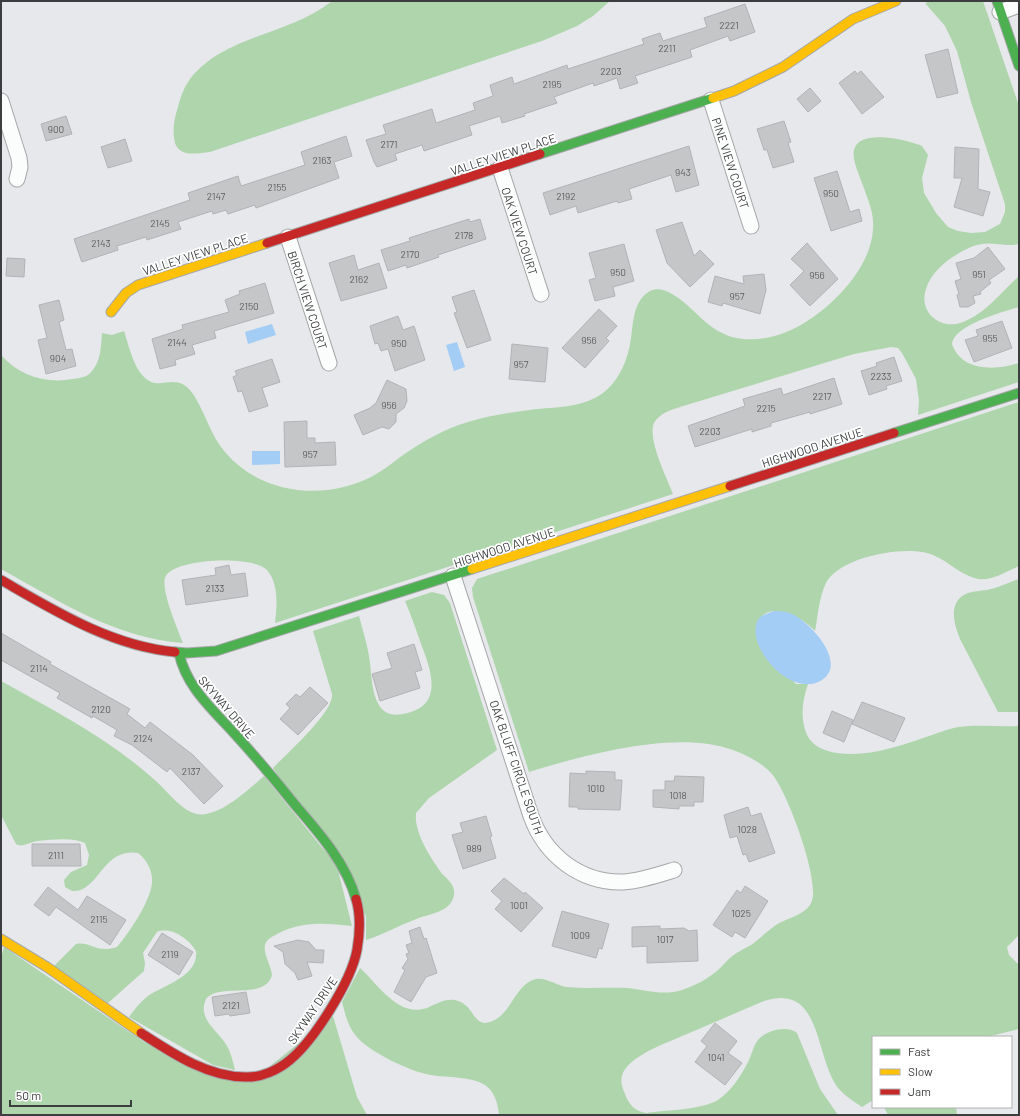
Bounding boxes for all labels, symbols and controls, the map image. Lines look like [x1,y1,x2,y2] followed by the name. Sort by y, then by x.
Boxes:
[719,19,739,31] house number: 2221
[658,42,676,54] house number: 2211
[600,65,622,77] house number: 2203
[542,78,562,90] house number: 2195
[710,116,752,211] street label: PINE VIEW COURT
[48,123,64,135] house number: 900
[449,130,557,178] street label: VALLEY VIEW PLACE
[381,138,397,150] house number: 2171
[312,154,332,166] house number: 2163
[675,166,691,178] house number: 943
[268,181,287,193] house number: 2155
[499,185,541,277] street label: OAK VIEW COURT
[823,187,839,199] house number: 950
[207,190,226,202] house number: 2147
[556,190,576,202] house number: 2192
[150,217,170,229] house number: 2145
[455,229,473,241] house number: 2178
[141,230,249,278] street label: VALLEY VIEW PLACE
[91,237,111,249] house number: 2143
[400,248,420,260] house number: 2170
[285,249,331,351] street label: BIRCH VIEW COURT
[610,266,626,278] house number: 950
[972,268,986,280] house number: 951
[809,269,825,281] house number: 956
[349,273,369,285] house number: 2162
[729,290,745,302] house number: 957
[239,300,259,312] house number: 2150
[982,332,998,344] house number: 955
[581,334,597,346] house number: 956
[167,336,187,348] house number: 2144
[391,337,407,349] house number: 950
[50,352,66,364] house number: 904
[513,358,529,370] house number: 957
[871,370,891,382] house number: 2233
[813,390,832,402] house number: 2217
[381,399,397,411] house number: 956
[756,402,776,414] house number: 2215
[760,424,864,470] street label: HIGHWOOD AVENUE
[699,425,721,437] house number: 2203
[302,448,318,460] house number: 957
[452,524,556,570] street label: HIGHWOOD AVENUE
[205,582,225,594] house number: 2133
[30,662,48,674] house number: 2114
[196,673,258,741] street label: SKYWAY DRIVE
[487,698,547,836] street label: OAK BLUFF CIRCLE SOUTH
[91,703,111,715] house number: 2120
[133,732,153,744] house number: 2124
[182,765,201,777] house number: 2137
[587,782,605,794] house number: 1010
[669,789,687,801] house number: 1018
[737,823,757,835] house number: 1028
[466,842,482,854] house number: 989
[48,849,64,861] house number: 2111
[510,899,528,911] house number: 1001
[731,907,751,919] house number: 1025
[90,913,108,925] house number: 2115
[570,929,590,941] house number: 1009
[656,933,674,945] house number: 1017
[161,948,179,960] house number: 2119
[284,974,340,1046] street label: SKYWAY DRIVE
[222,999,240,1011] house number: 2121
[872,1036,1012,1108] legend
[908,1044,931,1058] text: Fast
[707,1051,725,1063] house number: 1041
[908,1064,933,1078] text: Slow
[10,1082,131,1108] scale bar
[908,1084,931,1098] text: Jam
[16,1088,41,1102] text: 50 m

